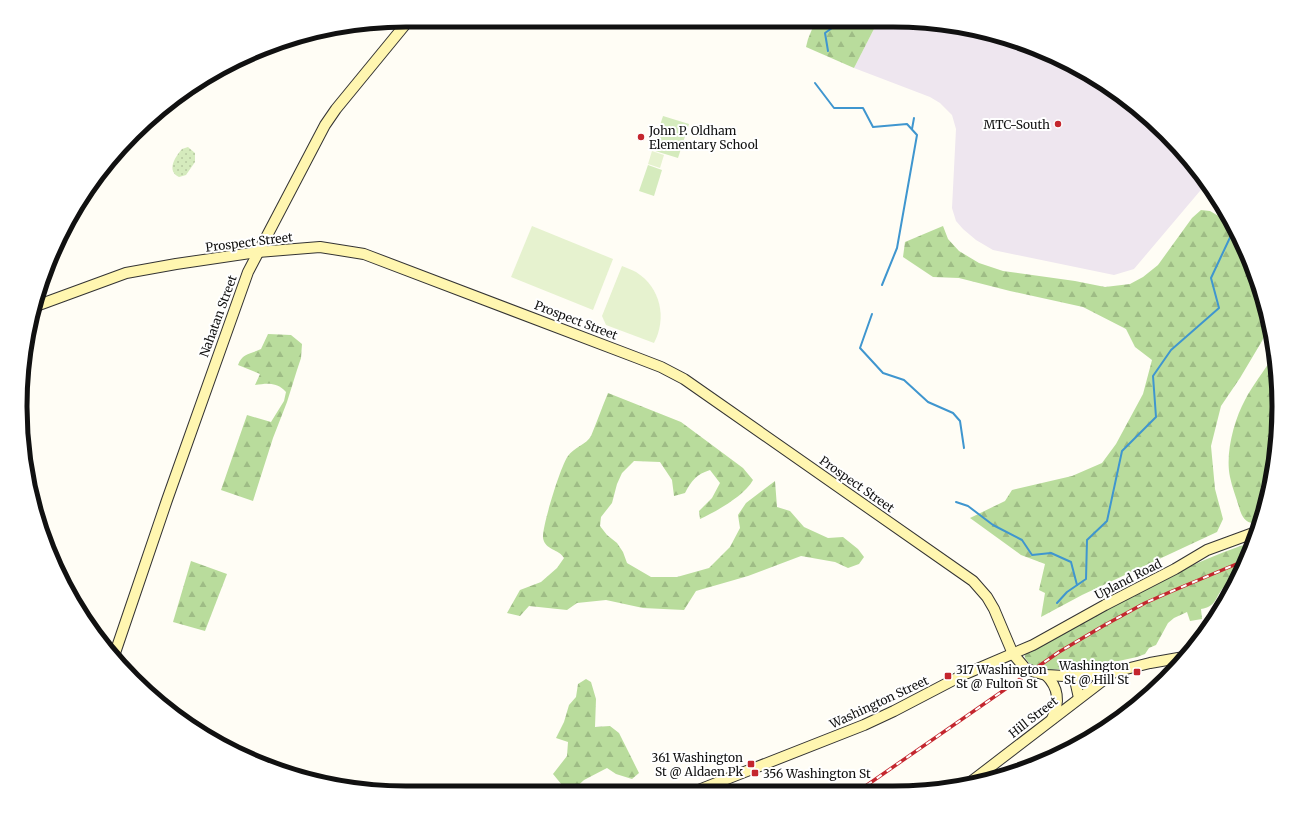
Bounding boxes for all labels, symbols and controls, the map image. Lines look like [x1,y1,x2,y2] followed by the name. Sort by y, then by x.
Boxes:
[983,117,1050,132] place label: MTC-South
[1053,119,1063,129] marker: MTC-South
[648,123,759,152] place label: John P. Oldham Elementary School
[636,132,646,142] marker: John P. Oldham Elementary School
[205,229,294,255] street label: Prospect Street
[196,273,240,359] street label: Nahatan Street
[532,297,620,343] street label: Prospect Street
[817,453,897,515] street label: Prospect Street
[1092,556,1164,602] street label: Upland Road
[1058,658,1129,687] place label: Washington St @ Hill St
[956,662,1047,691] place label: 317 Washington St @ Fulton St
[1132,667,1142,677] marker: Washington St @ Hill St
[943,671,953,681] marker: 317 Washington St @ Fulton St
[826,672,931,732] street label: Washington Street
[1006,693,1061,741] street label: Hill Street
[652,750,743,779] place label: 361 Washington St @ Aldaen Pk
[746,759,756,769] marker: 361 Washington St @ Aldaen Pk
[763,766,871,781] place label: 356 Washington St
[750,768,760,778] marker: 356 Washington St

